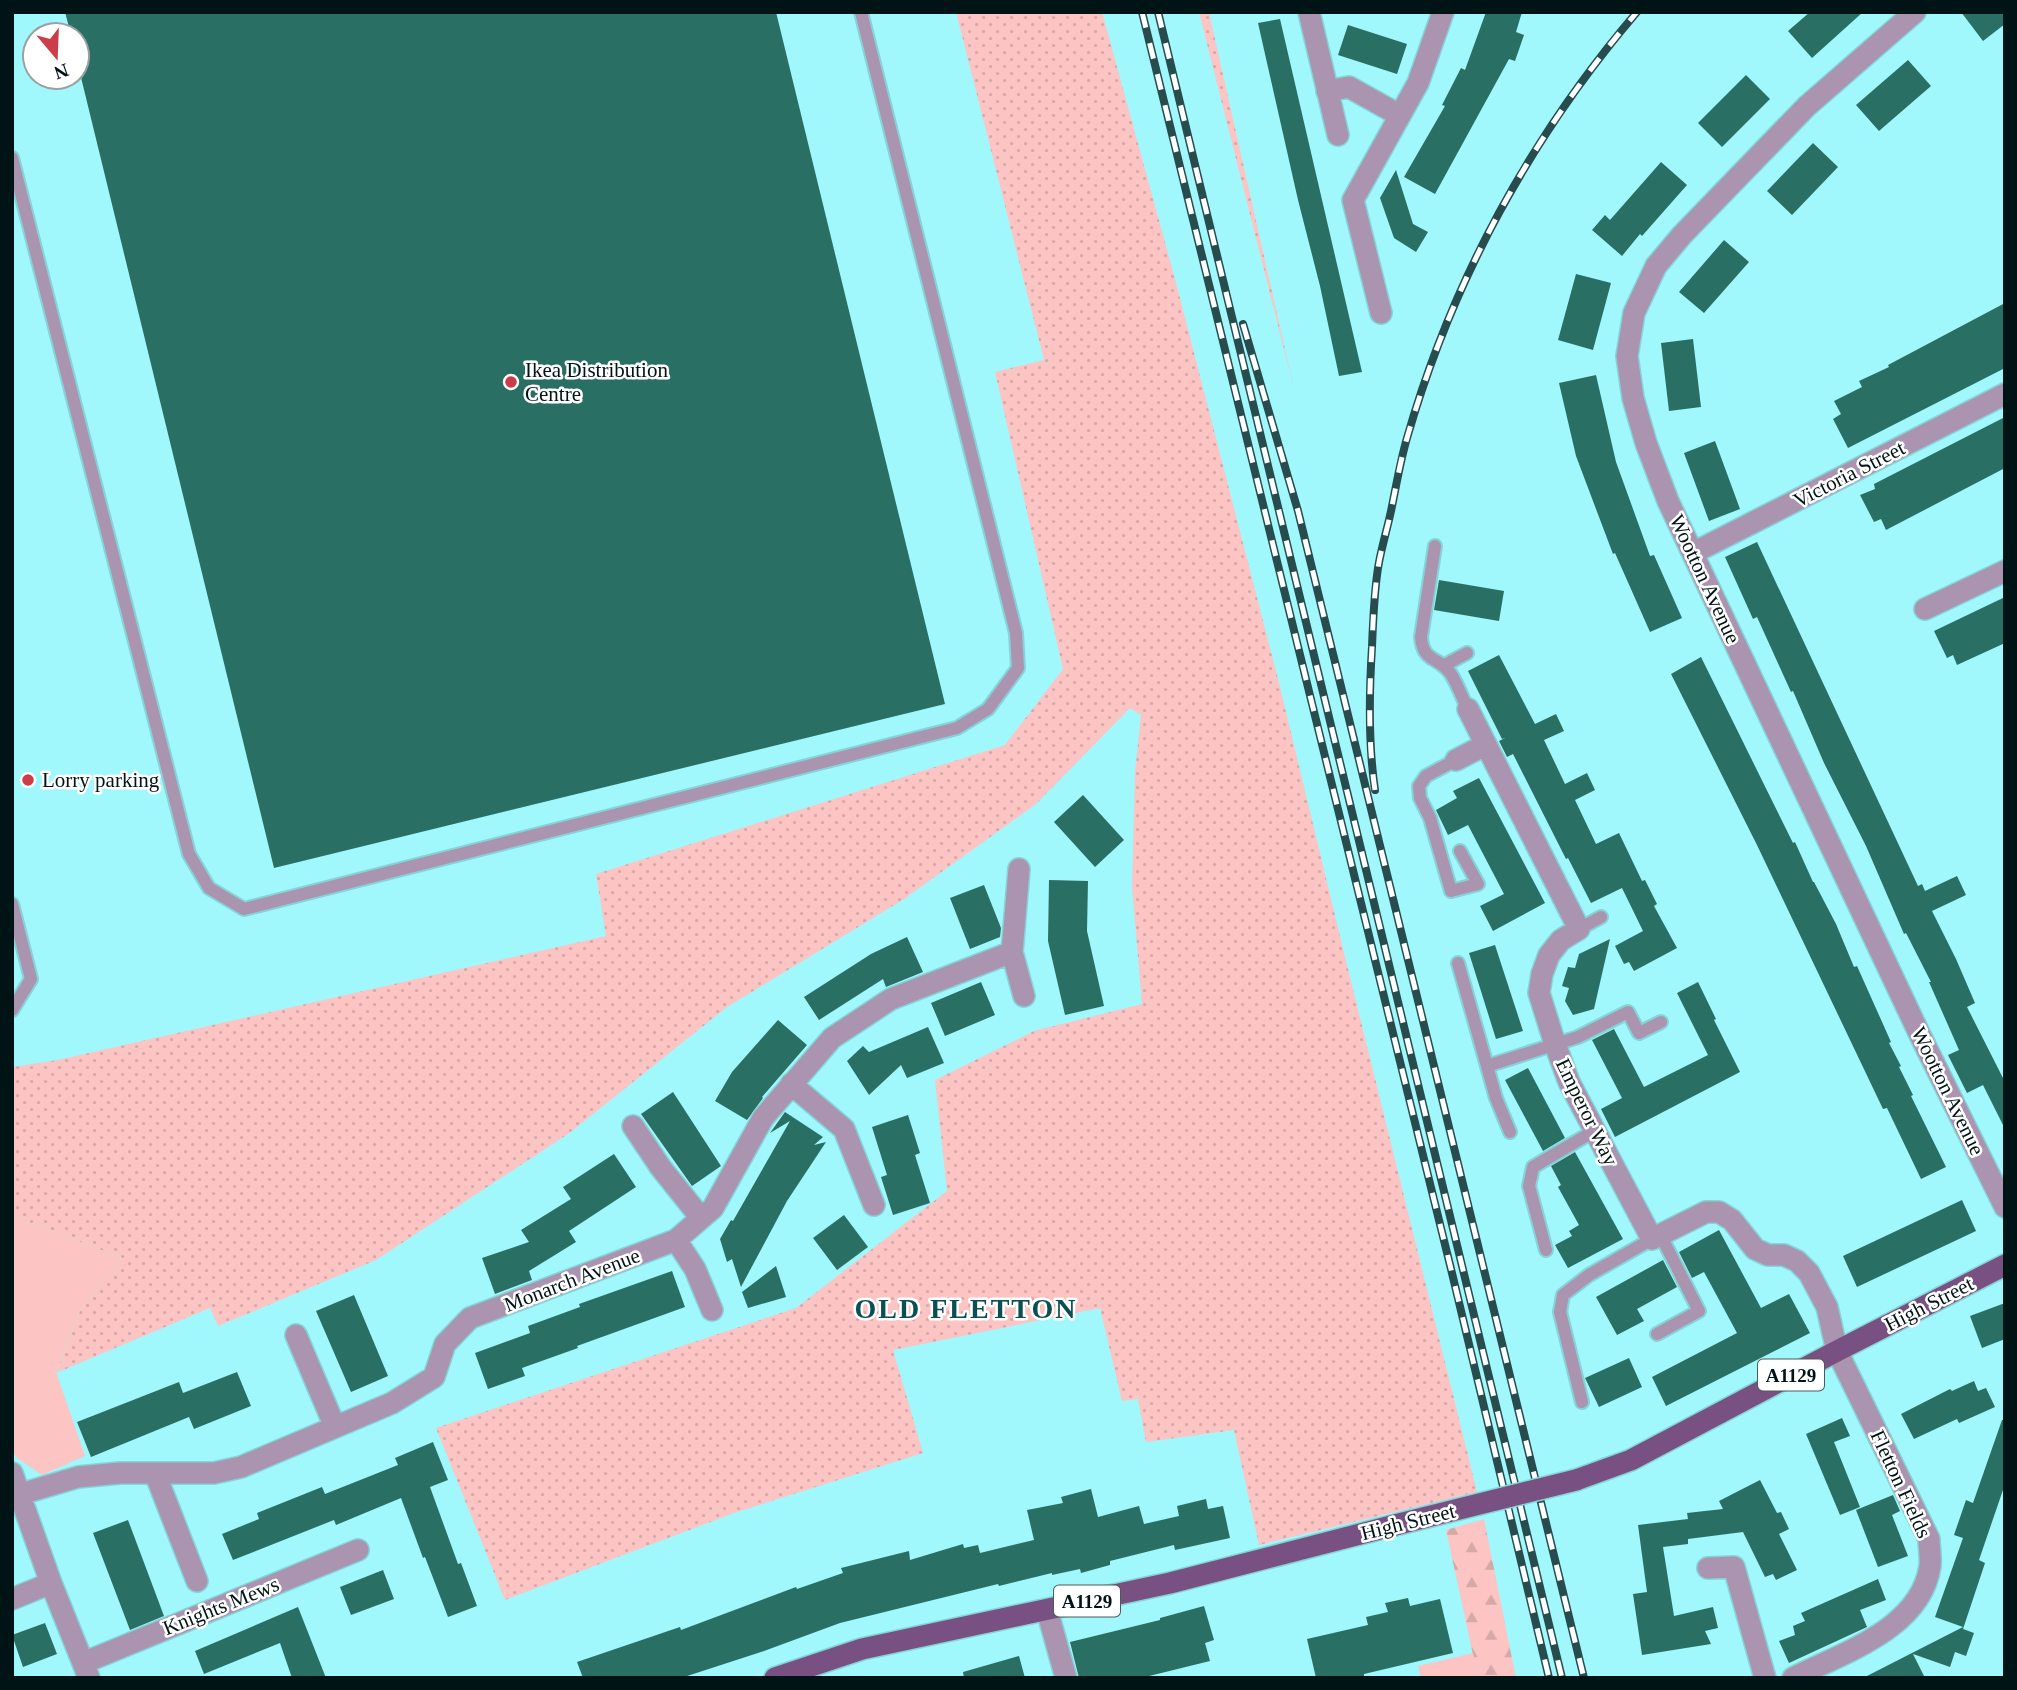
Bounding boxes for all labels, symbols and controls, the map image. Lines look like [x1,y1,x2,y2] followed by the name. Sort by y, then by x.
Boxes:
[21,21,91,91] north arrow
[51,59,71,84] text: N
[525,358,668,406] place label: Ikea Distribution Centre
[503,374,519,390] marker: Ikea Distribution Centre
[1789,436,1909,512] street label: Victoria Street
[1665,511,1745,647] street label: Wootton Avenue
[42,768,160,792] place label: Lorry parking
[20,772,36,788] marker: Lorry parking
[1907,1023,1989,1159] street label: Wootton Avenue
[1551,1054,1623,1170] street label: Emperor Way
[501,1243,643,1317] street label: Monarch Avenue
[1881,1271,1977,1337] street label: High Street
[855,1293,1077,1324] district label: OLD FLETTON
[1758,1359,1824,1390] road number: A1129
[1866,1426,1936,1542] street label: Fletton Fields
[1358,1499,1458,1545] street label: High Street
[159,1572,283,1640] street label: Knights Mews
[1054,1586,1120,1616] road number: A1129

